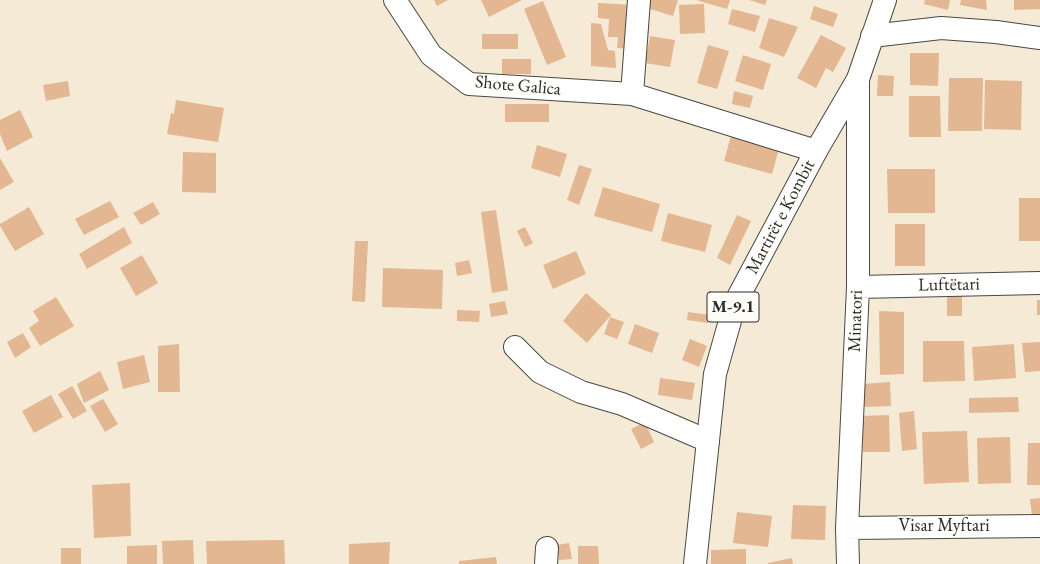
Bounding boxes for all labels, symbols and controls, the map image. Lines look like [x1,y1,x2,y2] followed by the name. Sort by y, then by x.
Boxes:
[474,71,562,101] street label: Shote Galica
[742,156,820,278] street label: Martirët e Kombit
[918,274,980,296] street label: Luftëtari
[844,289,868,353] street label: Minatori
[707,292,759,322] road number: M-9.1
[898,515,990,537] street label: Visar Myftari

